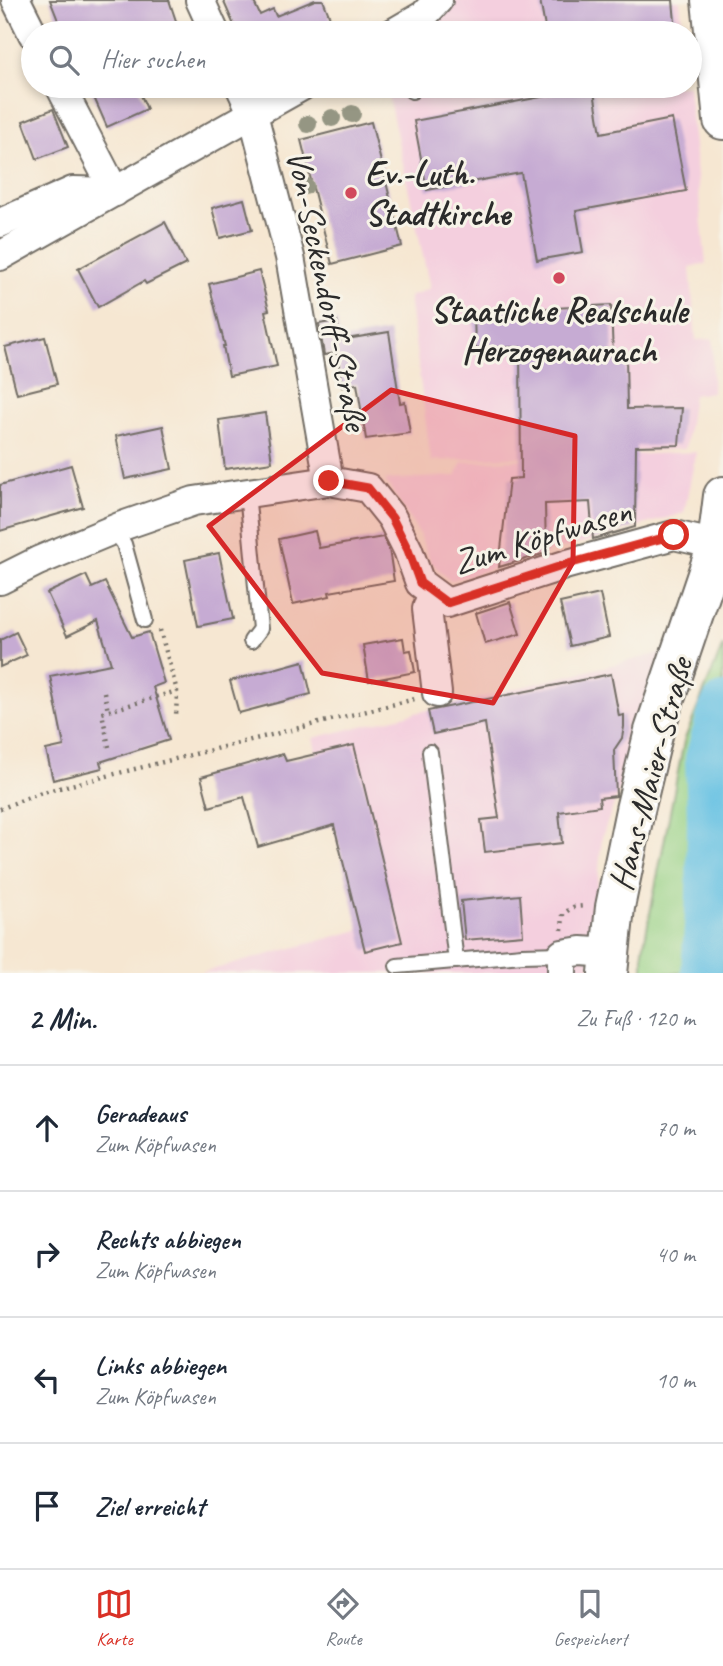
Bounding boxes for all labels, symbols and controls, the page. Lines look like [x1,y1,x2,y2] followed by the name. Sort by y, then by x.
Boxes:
[21,21,702,98] search box
[45,41,83,79] icon: search
[101,43,205,76] text: Hier suchen
[276,146,380,437] street label: Von-Seckendorff-Straße
[365,151,512,236] place label: Ev.-Luth. Stadtkirche
[343,185,359,201] marker: Ev.-Luth. Stadtkirche
[551,270,567,286] marker: Staatliche Realschule Herzogenaurach
[431,288,690,373] place label: Staatliche Realschule Herzogenaurach
[313,465,344,496] route end
[448,488,637,585] street label: Zum Köpfwasen
[658,519,689,550] route start
[598,650,704,895] street label: Hans-Maier-Straße
[28,1000,97,1038] text: 2 Min.
[576,1004,695,1033] text: Zu Fuß · 120 m
[95,1097,186,1130] text: Geradeaus
[28,1109,66,1147] icon: ahead
[656,1114,695,1143] text: 70 m
[95,1130,216,1159] text: Zum Köpfwasen
[95,1223,241,1256] text: Rechts abbiegen
[28,1235,66,1273] icon: right
[656,1240,695,1269] text: 40 m
[95,1256,216,1285] text: Zum Köpfwasen
[95,1349,226,1382] text: Links abbiegen
[28,1361,66,1399] icon: left
[656,1366,695,1395] text: 10 m
[95,1382,216,1411] text: Zum Köpfwasen
[28,1487,66,1525] icon: arrive
[95,1490,205,1523] text: Ziel erreicht
[95,1585,133,1651] tab: Karte
[324,1585,362,1651] tab: Route
[553,1585,627,1651] tab: Gespeichert

